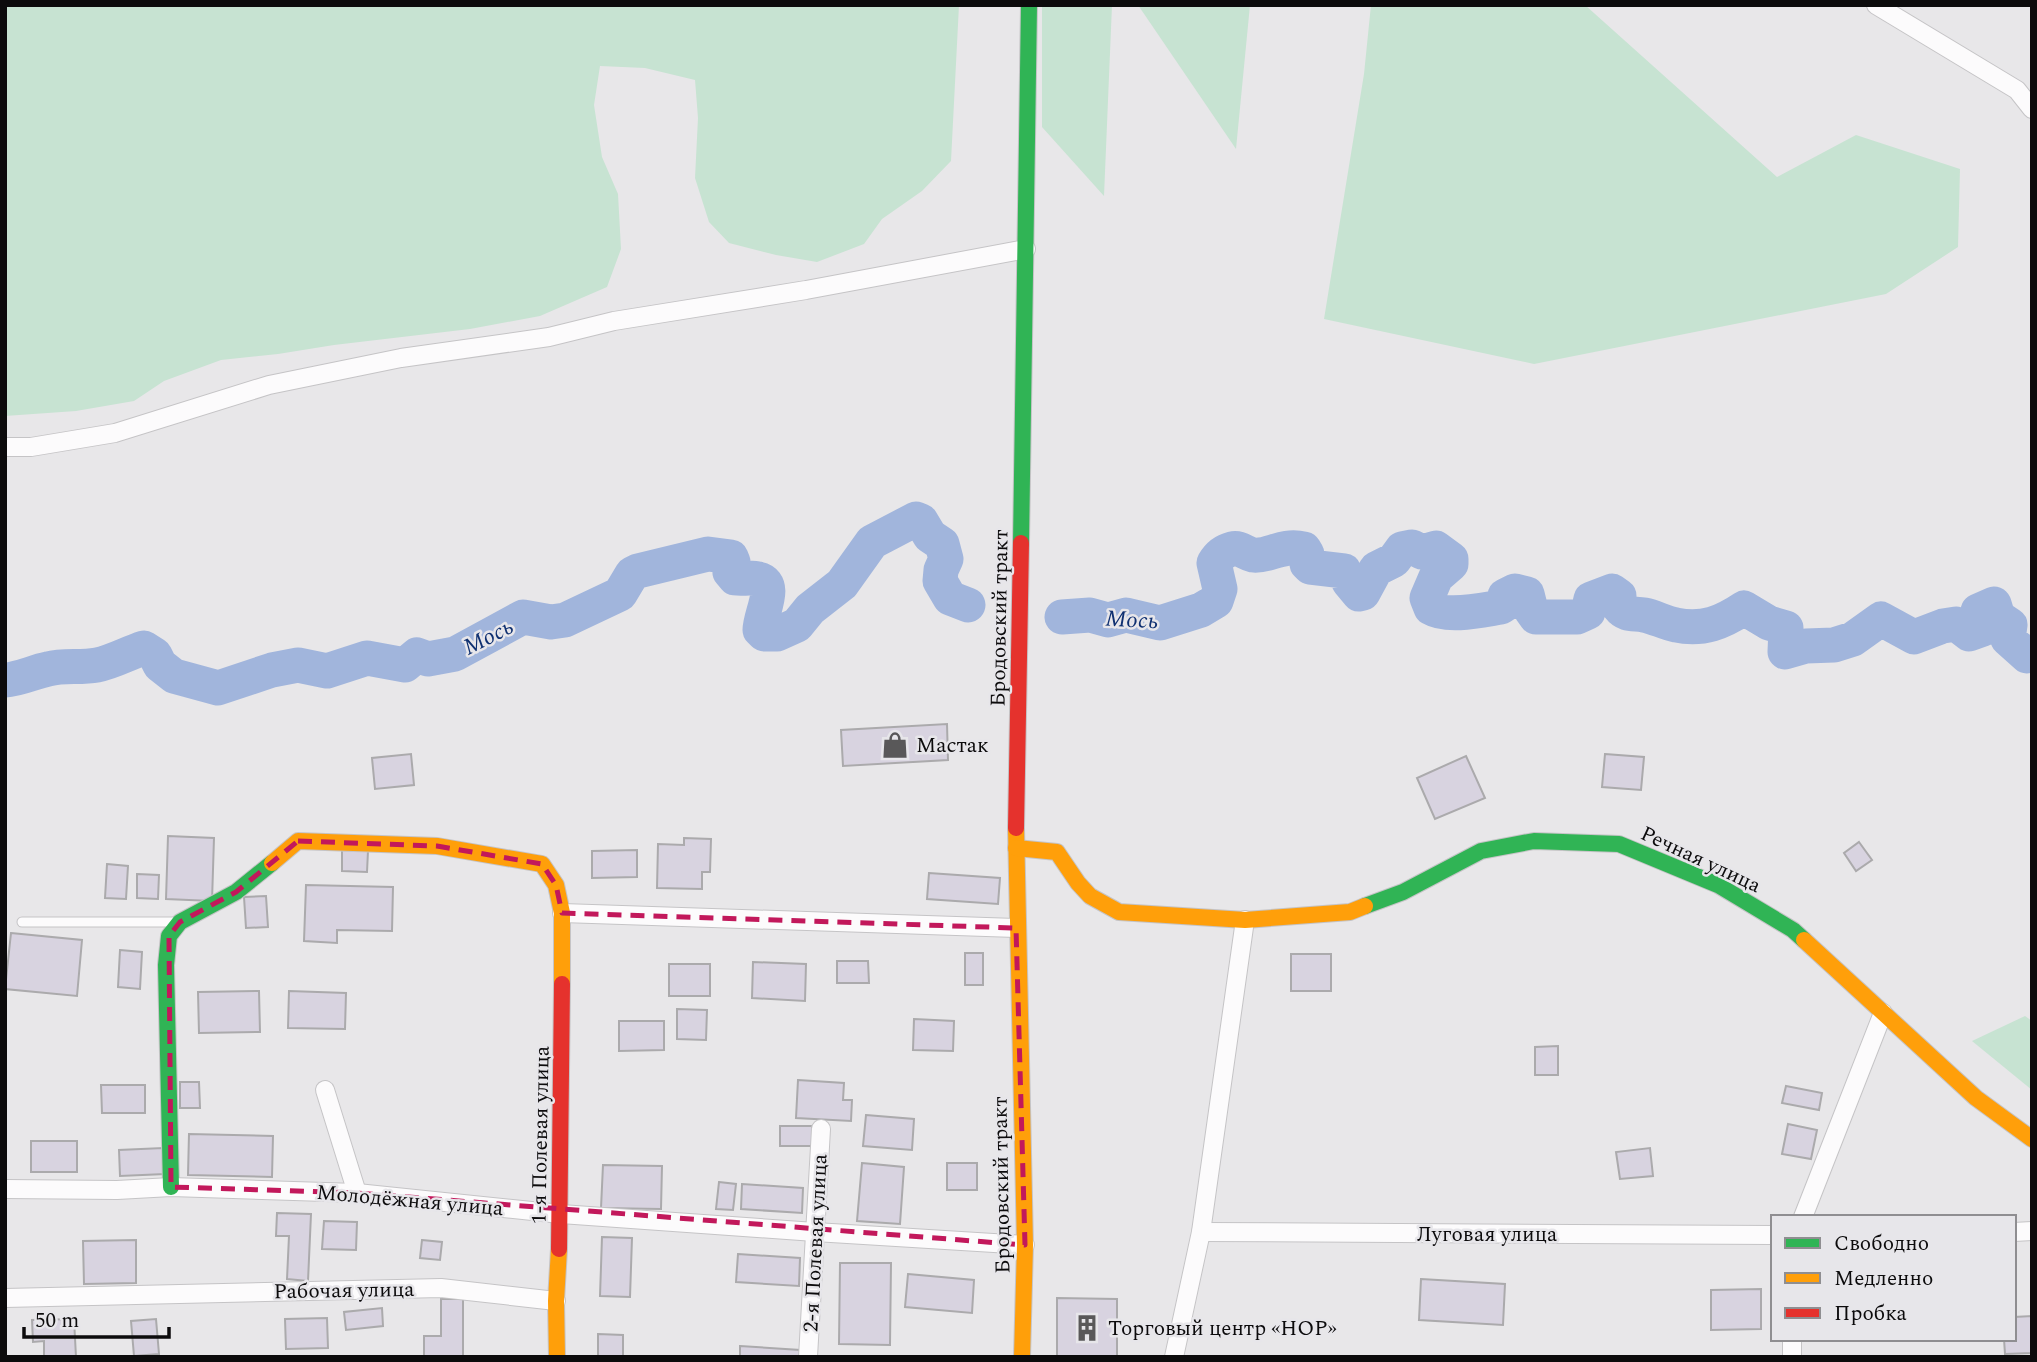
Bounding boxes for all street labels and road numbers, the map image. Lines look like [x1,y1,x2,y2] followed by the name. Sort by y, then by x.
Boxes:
[982,529,1018,707] street label: Бродовский тракт
[1635,818,1767,902] street label: Речная улица
[523,1045,559,1225] street label: 1-я Полевая улица
[984,1096,1020,1274] street label: Бродовский тракт
[795,1152,837,1333] street label: 2-я Полевая улица
[315,1177,505,1225] street label: Молодёжная улица
[1417,1219,1558,1251] street label: Луговая улица
[273,1274,415,1308] street label: Рабочая улица

